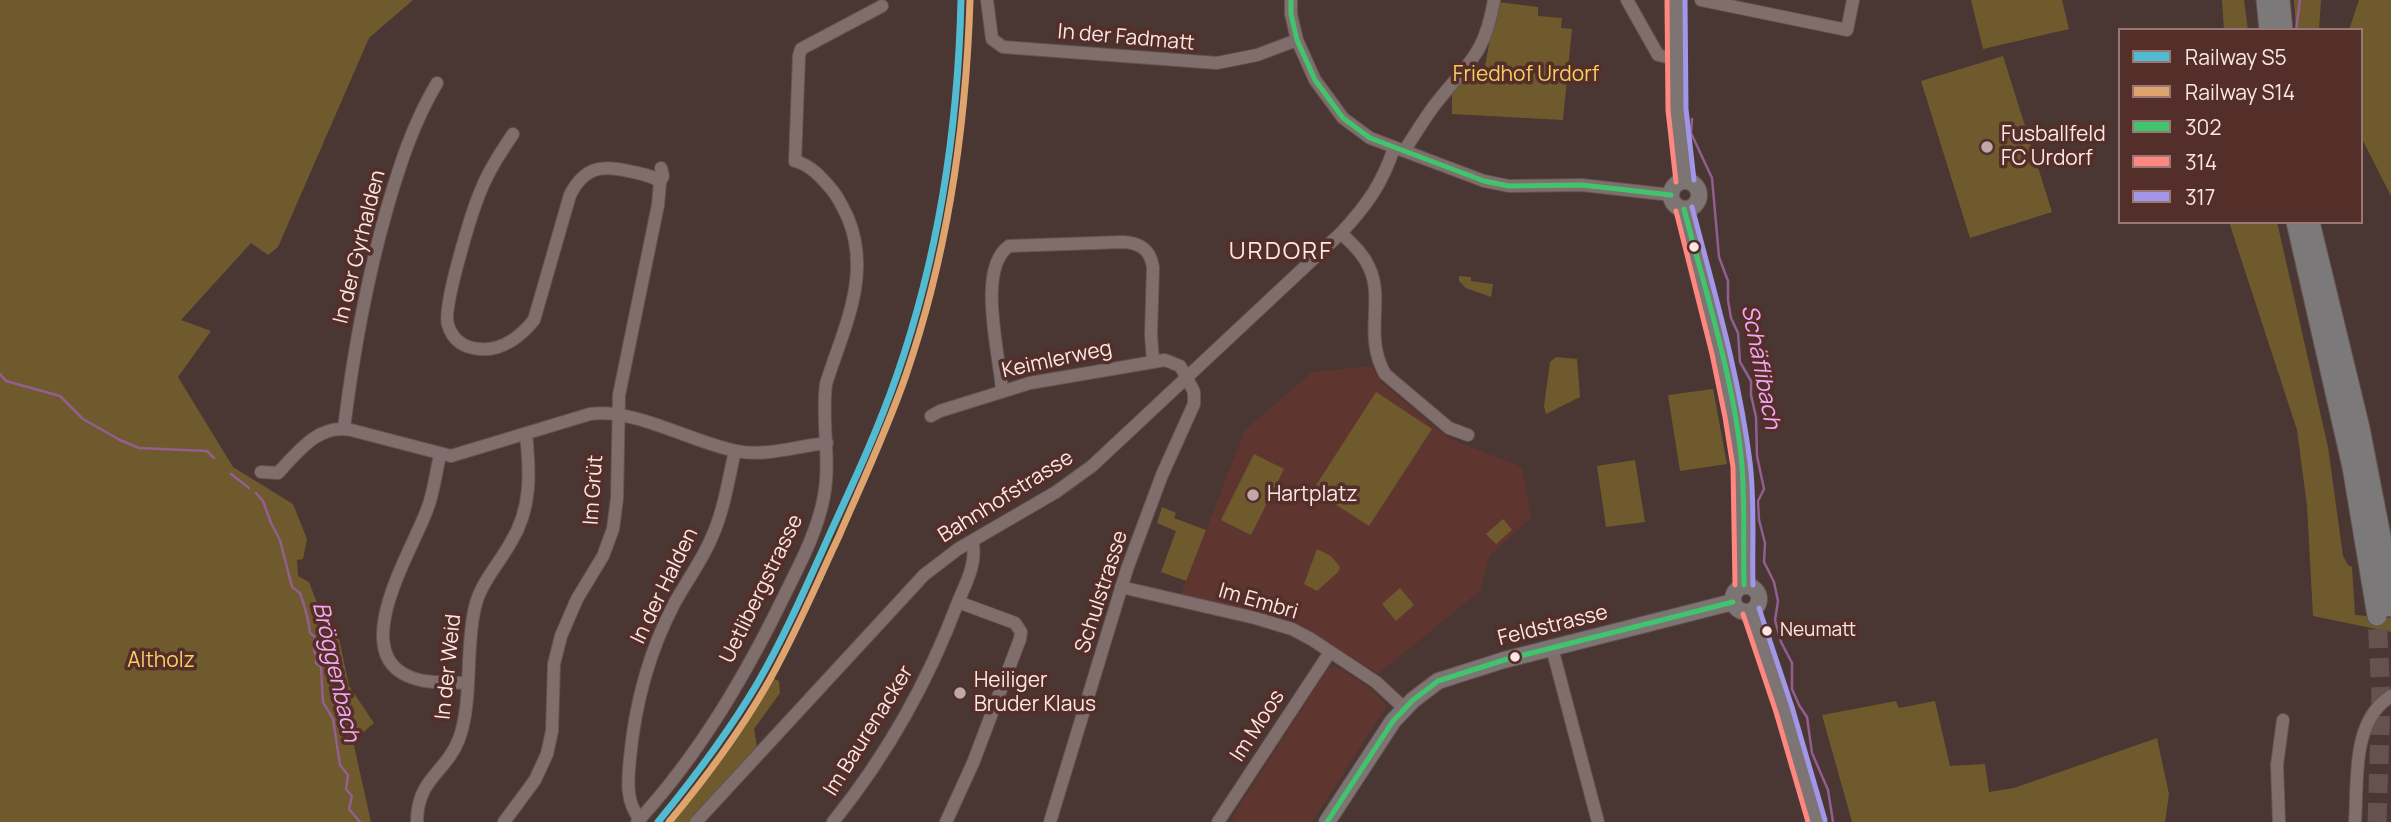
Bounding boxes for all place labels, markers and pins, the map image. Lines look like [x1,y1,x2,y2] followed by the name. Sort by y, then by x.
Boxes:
[2001,122,2106,172] place label: Fusballfeld FC Urdorf
[1979,139,1995,155] marker: Fusballfeld FC Urdorf
[1687,240,1701,254] unlabelled marker
[1267,482,1358,508] place label: Hartplatz
[1245,487,1261,503] marker: Hartplatz
[1780,620,1856,642] place label: Neumatt
[1760,624,1774,638] marker: Neumatt
[1508,650,1522,664] unlabelled marker
[974,668,1096,718] place label: Heiliger Bruder Klaus
[952,685,968,701] marker: Heiliger Bruder Klaus

